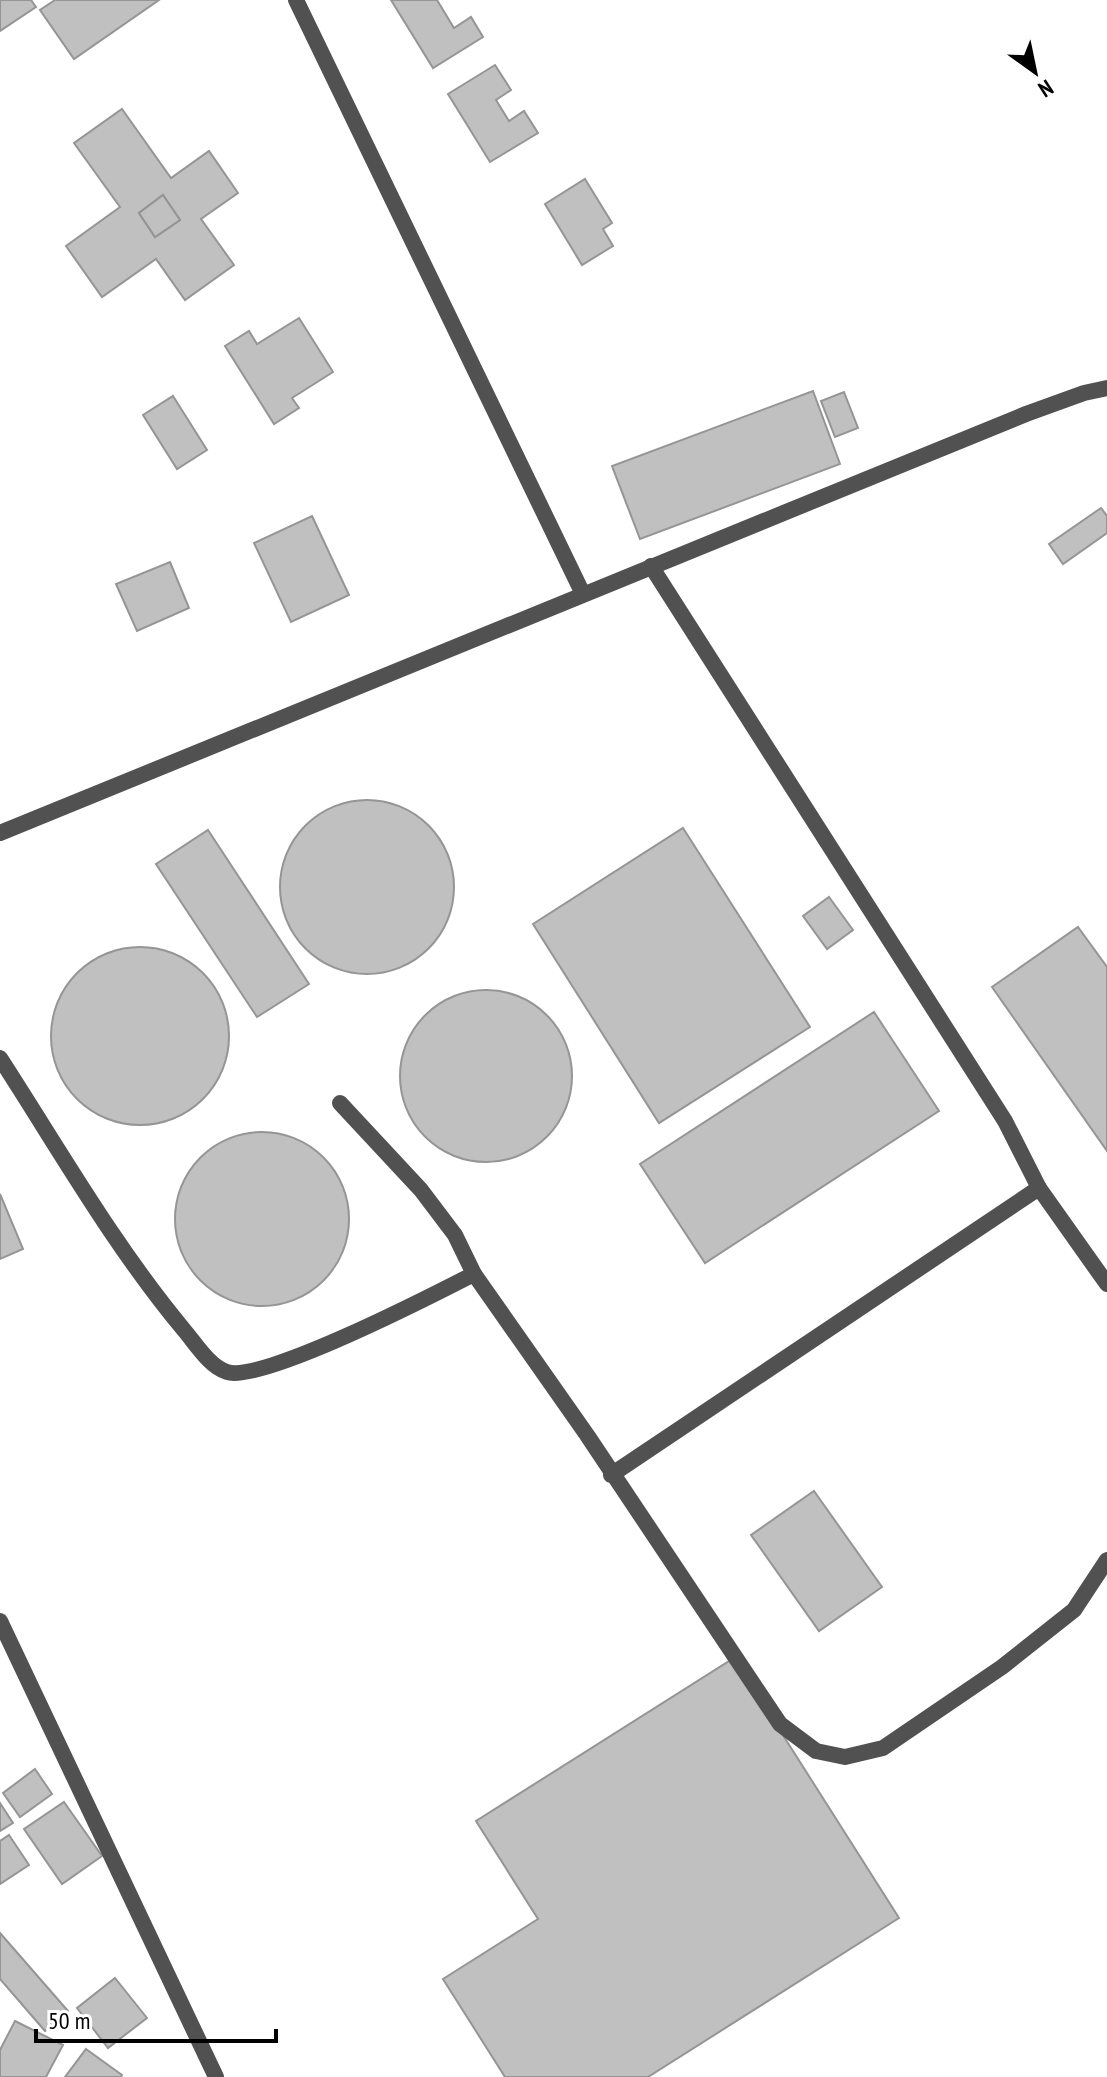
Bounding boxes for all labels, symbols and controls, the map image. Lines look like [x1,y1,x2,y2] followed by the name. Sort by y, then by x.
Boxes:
[995,32,1075,112] north arrow
[1033,74,1059,104] text: N
[36,1993,276,2043] scale bar
[48,2005,90,2036] text: 50 m

